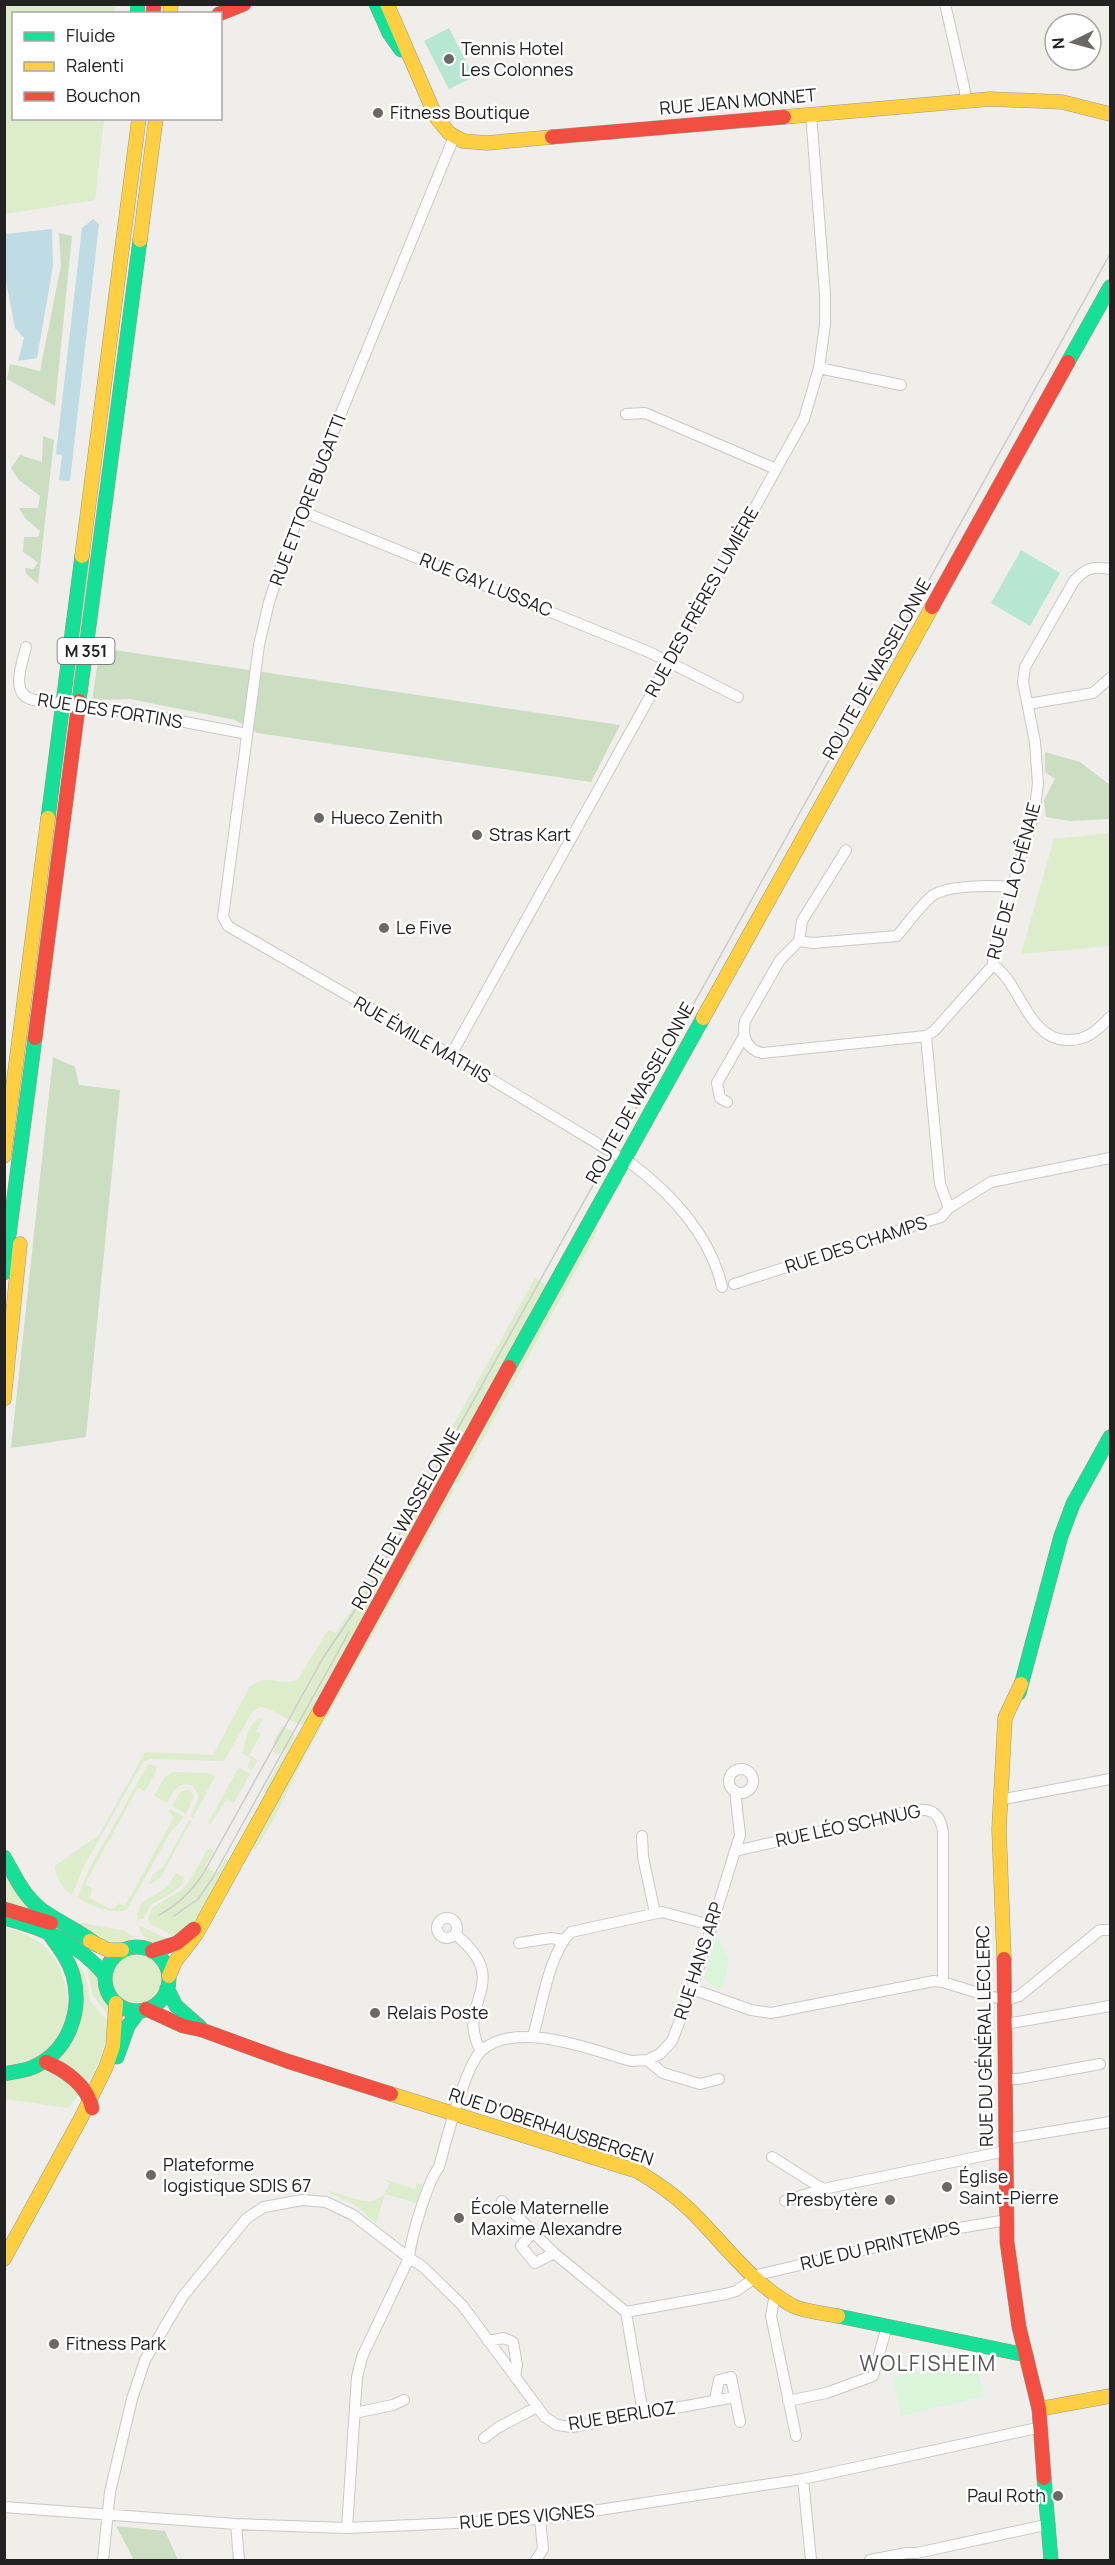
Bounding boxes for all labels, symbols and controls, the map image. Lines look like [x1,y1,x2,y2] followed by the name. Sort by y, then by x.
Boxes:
[12,12,222,120] legend
[1043,12,1103,72] north arrow
[66,23,115,47] text: Fluide
[461,36,573,81] place label: Tennis Hotel Les Colonnes
[1047,37,1070,50] text: N
[442,52,456,66] marker: Tennis Hotel Les Colonnes
[66,53,124,77] text: Ralenti
[658,82,818,120] street label: RUE JEAN MONNET
[66,83,140,107] text: Bouchon
[390,100,530,124] place label: Fitness Boutique
[371,106,385,120] marker: Fitness Boutique
[263,410,351,589] street label: RUE ETTORE BUGATTI
[639,502,763,701] street label: RUE DES FRÈRES LUMIÈRE
[416,547,556,622] street label: RUE GAY LUSSAC
[816,574,936,763] street label: ROUTE DE WASSELONNE
[58,638,115,664] road number: M 351
[36,687,184,733] street label: RUE DES FORTINS
[981,800,1046,962] street label: RUE DE LA CHÊNAIE
[331,805,443,829] place label: Hueco Zenith
[312,811,326,825] marker: Hueco Zenith
[489,822,571,846] place label: Stras Kart
[470,828,484,842] marker: Stras Kart
[396,915,452,939] place label: Le Five
[377,921,391,935] marker: Le Five
[350,990,495,1088] street label: RUE ÉMILE MATHIS
[579,998,699,1187] street label: ROUTE DE WASSELONNE
[782,1210,930,1278] street label: RUE DES CHAMPS
[345,1424,465,1613] street label: ROUTE DE WASSELONNE
[773,1798,923,1852] street label: RUE LÉO SCHNUG
[668,1899,728,2023] street label: RUE HANS ARP
[970,1925,998,2147] street label: RUE DU GÉNÉRAL LECLERC
[387,2000,489,2024] place label: Relais Poste
[368,2006,382,2020] marker: Relais Poste
[446,2082,657,2171] street label: RUE D'OBERHAUSBERGEN
[163,2152,311,2197] place label: Plateforme logistique SDIS 67
[959,2164,1059,2209] place label: Église Saint-Pierre
[144,2168,158,2182] marker: Plateforme logistique SDIS 67
[940,2180,954,2194] marker: Église Saint-Pierre
[786,2187,878,2211] place label: Presbytère
[883,2193,897,2207] marker: Presbytère
[471,2195,622,2240] place label: École Maternelle Maxime Alexandre
[452,2211,466,2225] marker: École Maternelle Maxime Alexandre
[798,2215,962,2275] street label: RUE DU PRINTEMPS
[66,2331,167,2355] place label: Fitness Park
[47,2337,61,2351] marker: Fitness Park
[859,2349,997,2377] district label: WOLFISHEIM
[567,2395,677,2435] street label: RUE BERLIOZ
[967,2483,1046,2507] place label: Paul Roth
[1051,2489,1065,2503] marker: Paul Roth
[458,2498,595,2534] street label: RUE DES VIGNES

